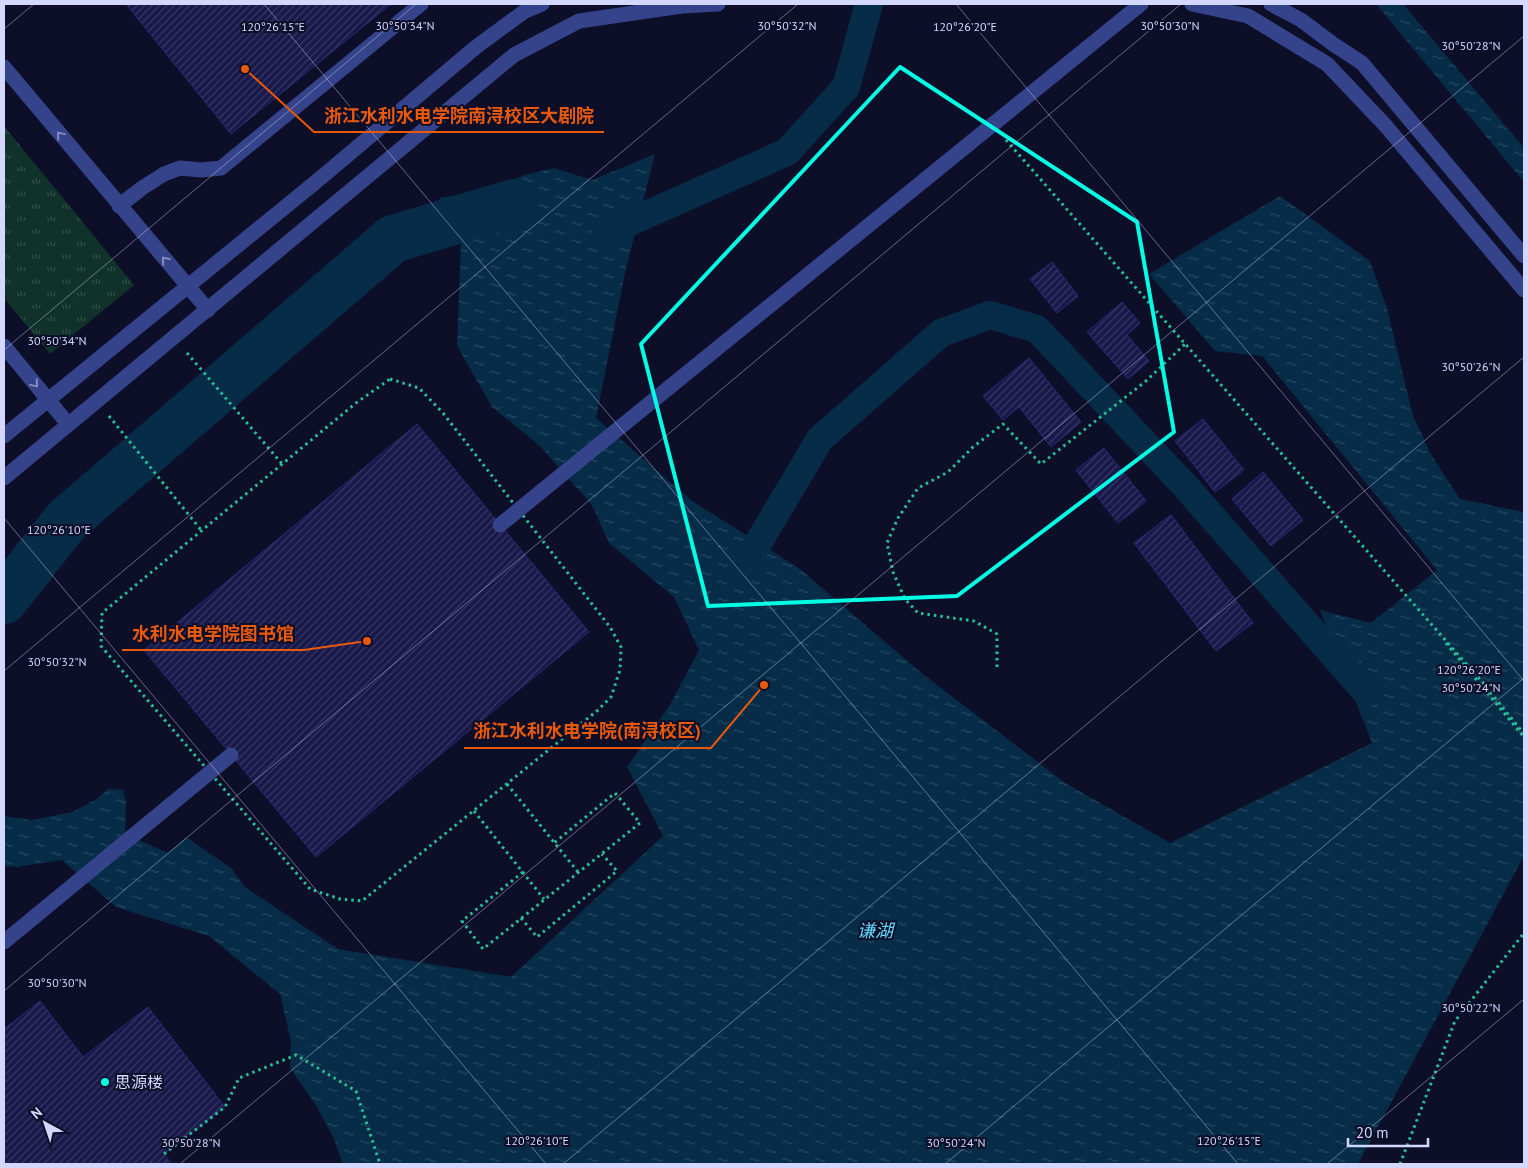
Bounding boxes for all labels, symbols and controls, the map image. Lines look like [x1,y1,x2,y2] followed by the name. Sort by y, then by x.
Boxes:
[375,18,435,33] text: 30°50'34"N
[757,18,817,33] text: 30°50'32"N
[1140,18,1200,33] text: 30°50'30"N
[241,19,305,34] text: 120°26'15"E
[933,19,997,34] text: 120°26'20"E
[1441,38,1501,53] text: 30°50'28"N
[314,99,604,132] callout: 浙江水利水电学院南浔校区大剧院
[324,104,594,127] text: 浙江水利水电学院南浔校区大剧院
[58,132,66,141] one-way arrow
[161,256,170,265] one-way arrow
[27,333,87,348] text: 30°50'34"N
[1441,359,1501,374] text: 30°50'26"N
[29,378,38,387] one-way arrow
[27,522,91,537] text: 120°26'10"E
[122,617,304,650] callout: 水利水电学院图书馆
[132,622,294,645] text: 水利水电学院图书馆
[27,654,87,669] text: 30°50'32"N
[1437,662,1501,677] text: 120°26'20"E
[1441,680,1501,695] text: 30°50'24"N
[464,715,711,748] callout: 浙江水利水电学院(南浔校区)
[473,719,701,742] text: 浙江水利水电学院(南浔校区)
[857,919,896,942] water label: 谦湖
[27,975,87,990] text: 30°50'30"N
[1441,1000,1501,1015] text: 30°50'22"N
[115,1072,163,1092] place label: 思源楼
[99,1076,111,1088] marker: 思源楼
[20,1098,70,1148] north arrow
[27,1103,46,1123] text: N
[1348,1116,1428,1148] scale bar
[1356,1123,1389,1142] text: 20 m
[505,1133,569,1148] text: 120°26'10"E
[1197,1133,1261,1148] text: 120°26'15"E
[161,1135,221,1150] text: 30°50'28"N
[926,1135,986,1150] text: 30°50'24"N

